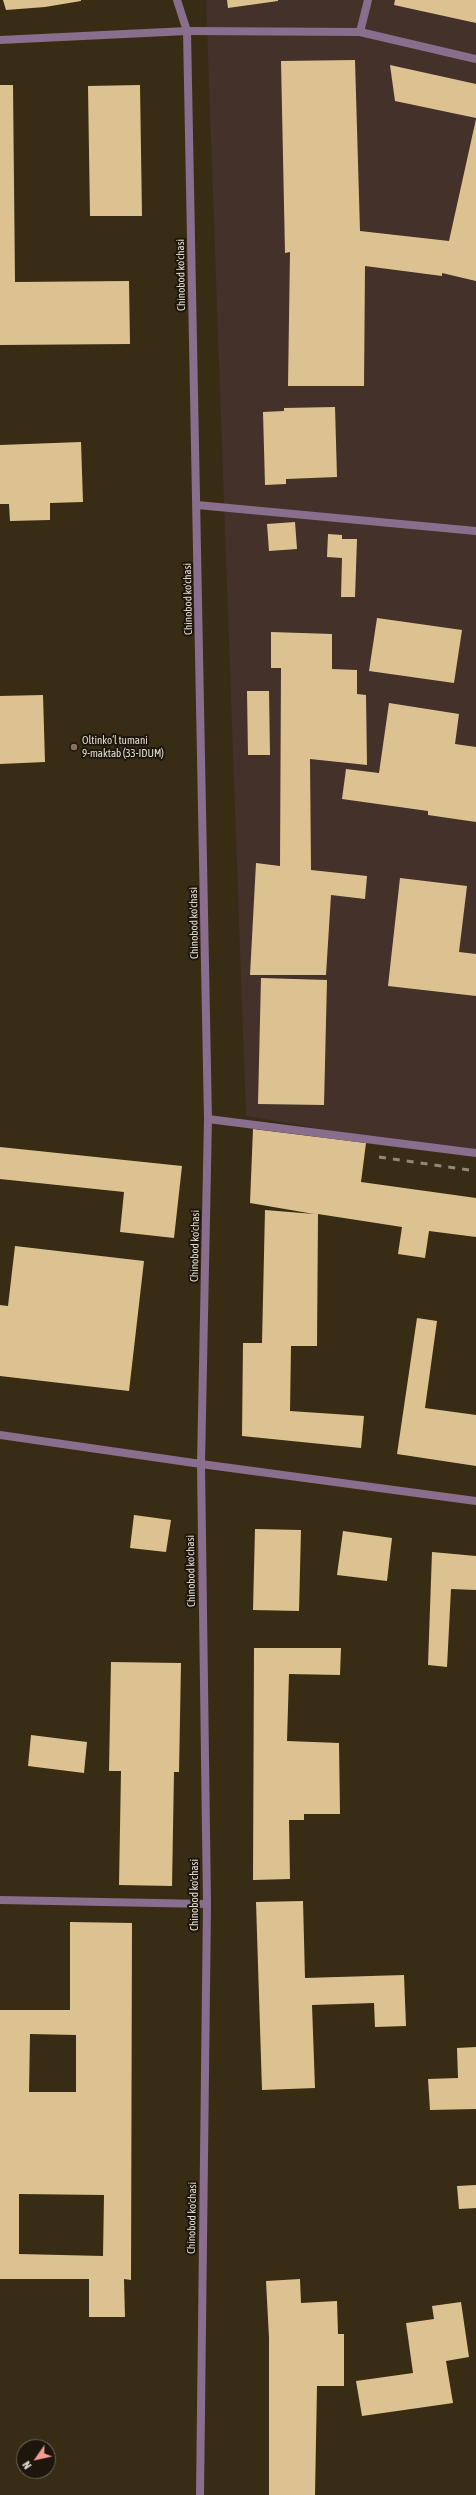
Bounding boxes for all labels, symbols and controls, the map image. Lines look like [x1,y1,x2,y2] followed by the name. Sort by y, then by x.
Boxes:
[174,239,188,311] street label: Chinobod ko'chasi
[181,563,195,635] street label: Chinobod ko'chasi
[82,734,164,760] place label: Oltinko‘l tumani 9-maktab (33-IDUM)
[69,742,79,752] marker: Oltinko‘l tumani 9-maktab (33-IDUM)
[187,887,201,959] street label: Chinobod ko'chasi
[188,1210,202,1282] street label: Chinobod ko'chasi
[184,1535,198,1607] street label: Chinobod ko'chasi
[188,1859,202,1931] street label: Chinobod ko'chasi
[185,2182,199,2254] street label: Chinobod ko'chasi
[16,2439,56,2479] north arrow
[20,2459,34,2471] text: N

